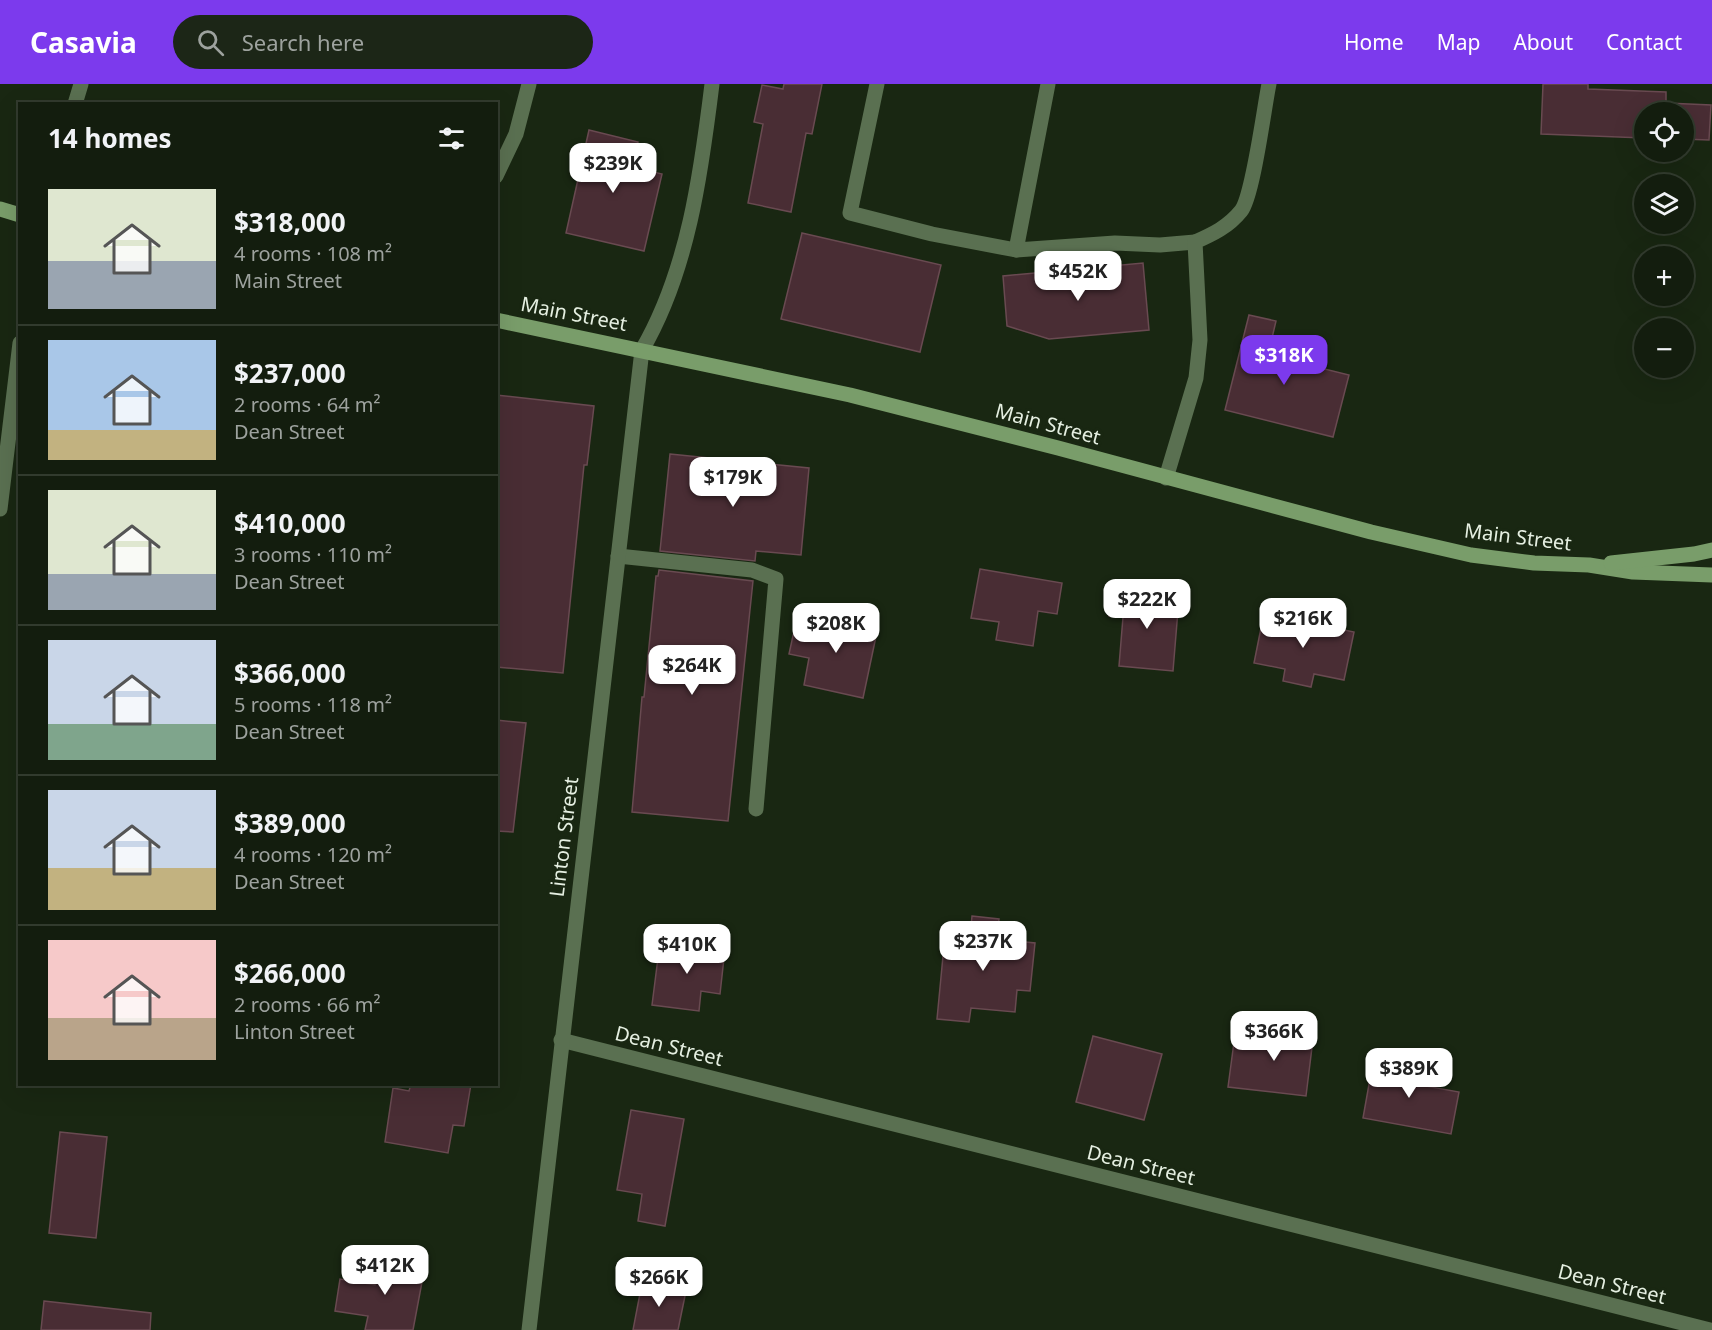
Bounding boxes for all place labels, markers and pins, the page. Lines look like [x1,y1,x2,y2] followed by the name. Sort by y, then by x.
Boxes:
[571,143,655,194] pin: $239K
[1036,251,1120,302] pin: $452K
[1242,335,1326,386] pin: $318K
[691,457,775,508] pin: $179K
[1105,579,1189,630] pin: $222K
[1261,598,1345,649] pin: $216K
[794,603,878,654] pin: $208K
[650,645,734,696] pin: $264K
[941,921,1025,972] pin: $237K
[645,924,729,975] pin: $410K
[1232,1011,1316,1062] pin: $366K
[1367,1048,1451,1099] pin: $389K
[343,1245,427,1296] pin: $412K
[617,1257,701,1308] pin: $266K

